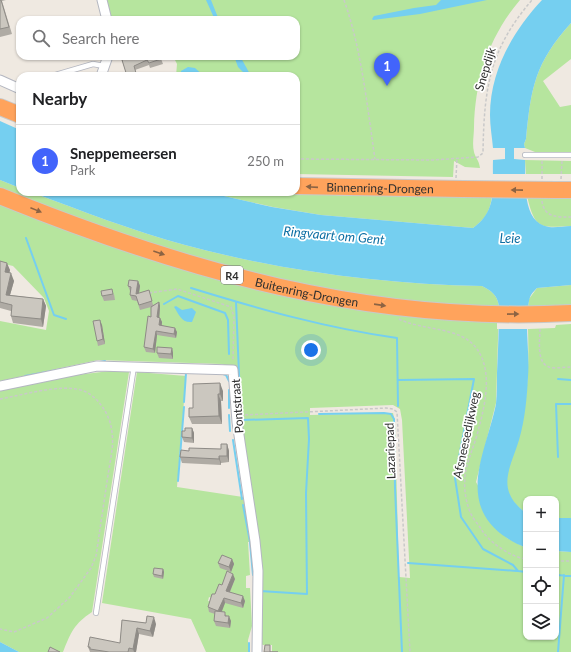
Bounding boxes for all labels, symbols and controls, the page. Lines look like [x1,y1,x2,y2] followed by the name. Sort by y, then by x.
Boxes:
[16,16,300,60] search box
[30,27,52,49] icon: search
[62,29,139,47] text: Search here
[471,45,499,93] street label: Snepdijk
[374,53,400,86] pin: 1
[32,88,87,109] text: Nearby
[70,144,177,162] text: Sneppemeersen
[41,153,49,169] text: 1
[247,153,284,169] text: 250 m
[70,162,95,178] text: Park
[326,179,434,196] street label: Binnenring-Drongen
[306,183,318,190] one-way arrow
[510,187,523,193] one-way arrow
[31,207,42,213] one-way arrow
[283,223,386,247] water label: Ringvaart om Gent
[499,230,521,246] water label: Leie
[153,251,165,257] one-way arrow
[221,266,243,284] road number: R4
[254,274,360,309] street label: Buitenring-Drongen
[374,302,386,308] one-way arrow
[507,311,520,317] one-way arrow
[301,340,321,360] your location
[228,378,246,434] street label: Pontstraat
[449,390,483,480] street label: Afsneesedijkweg
[382,422,398,480] street label: Lazariepad
[523,496,559,640] map controls
[523,496,559,532] button: +
[523,532,559,568] button: −
[523,568,559,604] button: locate
[523,604,559,640] button: layers

